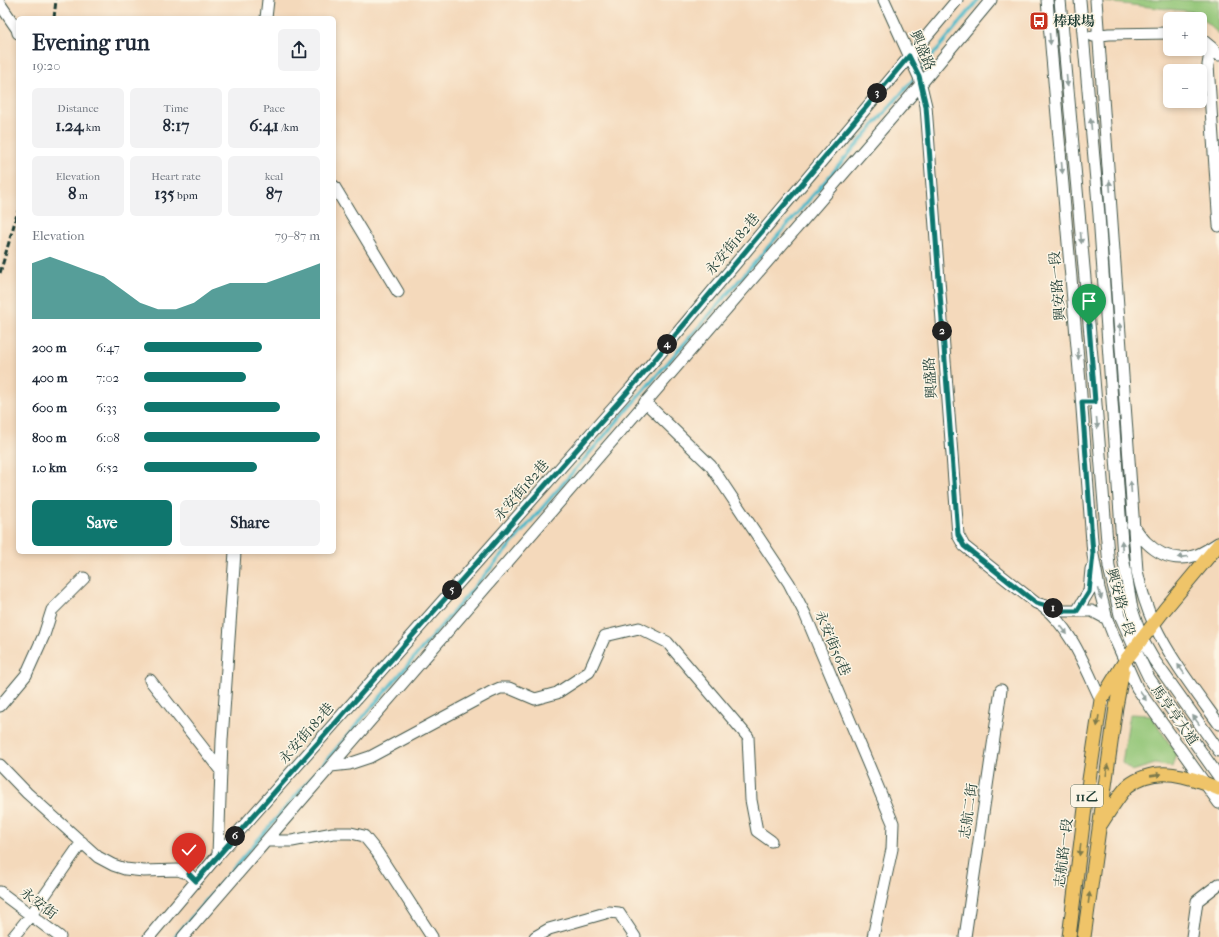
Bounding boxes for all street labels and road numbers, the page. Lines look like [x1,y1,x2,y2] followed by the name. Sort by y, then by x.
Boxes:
[906,28,939,73] street label: 興盛路
[702,210,763,279] street label: 永安街182巷
[1046,250,1069,322] street label: 興安路一段
[921,356,940,400] street label: 興盛路
[490,456,552,524] street label: 永安街182巷
[1103,566,1138,638] street label: 興安路一段
[811,608,854,679] street label: 永安街56巷
[1148,682,1202,749] street label: 馬亨亨大道
[275,699,337,767] street label: 永安街182巷
[956,782,981,840] street label: 志航二街
[1071,785,1103,807] road number: 11乙
[1051,817,1076,889] street label: 志航路一段
[17,884,61,923] street label: 永安街

